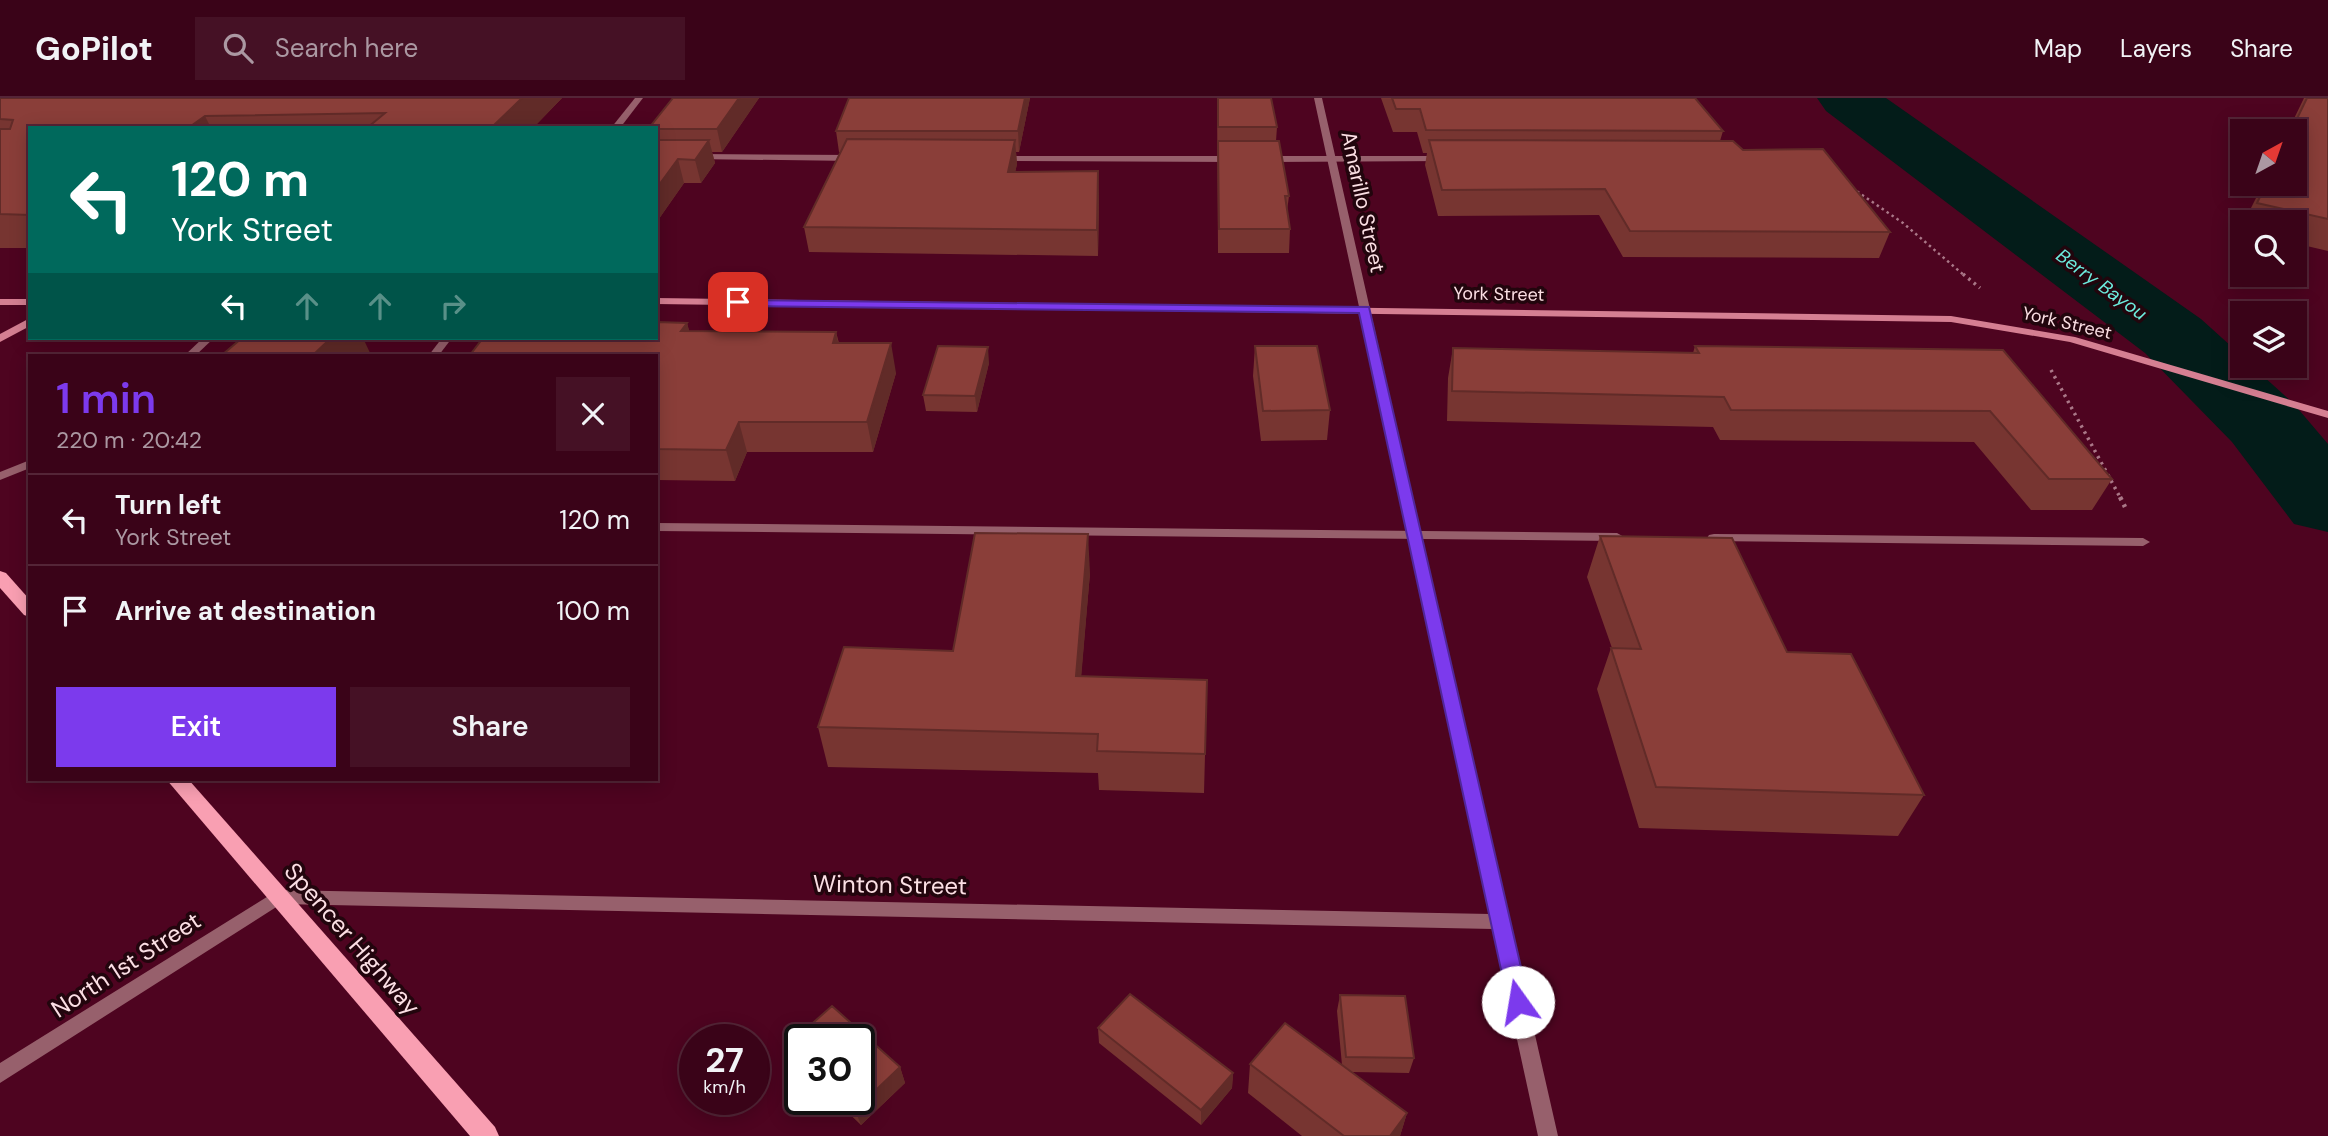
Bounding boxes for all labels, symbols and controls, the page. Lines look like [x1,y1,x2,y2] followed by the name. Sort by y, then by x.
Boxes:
[195,17,685,80] search box
[35,27,153,70] text: GoPilot
[219,29,257,67] icon: search
[275,31,418,65] text: Search here
[2034,33,2082,64] text: Map
[2120,33,2192,64] text: Layers
[2230,33,2293,64] text: Share
[2230,119,2306,196] north arrow
[2230,119,2307,378] map controls
[1334,129,1392,275] street label: Amarillo Street
[171,147,309,211] text: 120 m
[56,154,147,245] icon: left
[171,209,333,251] text: York Street
[2230,210,2307,287] button: search
[2051,243,2152,326] water label: Berry Bayou
[708,272,768,332] pin
[1453,281,1545,307] street label: York Street
[719,283,757,321] icon: arrive
[215,287,253,325] icon: left
[288,287,326,325] icon: ahead
[361,287,399,325] icon: ahead
[434,287,472,325] icon: right
[2020,301,2114,345] street label: York Street
[2230,301,2307,378] button: layers
[56,371,156,426] text: 1 min
[556,377,630,451] button: close
[56,425,202,455] text: 220 m · 20:42
[115,488,222,522] text: Turn left
[56,501,94,539] icon: left
[559,503,630,537] text: 120 m
[115,522,231,552] text: York Street
[56,592,94,630] icon: arrive
[115,594,376,628] text: Arrive at destination
[556,594,630,628] text: 100 m
[56,687,336,767] button: Exit
[350,687,630,767] button: Share
[278,856,427,1021] street label: Spencer Highway
[813,868,967,901] street label: Winton Street
[45,905,206,1024] street label: North 1st Street
[1481,965,1555,1039] position arrow
[784,1024,875,1115] speed limit sign: 30
[705,1037,744,1083] text: 27
[703,1075,746,1099] text: km/h

